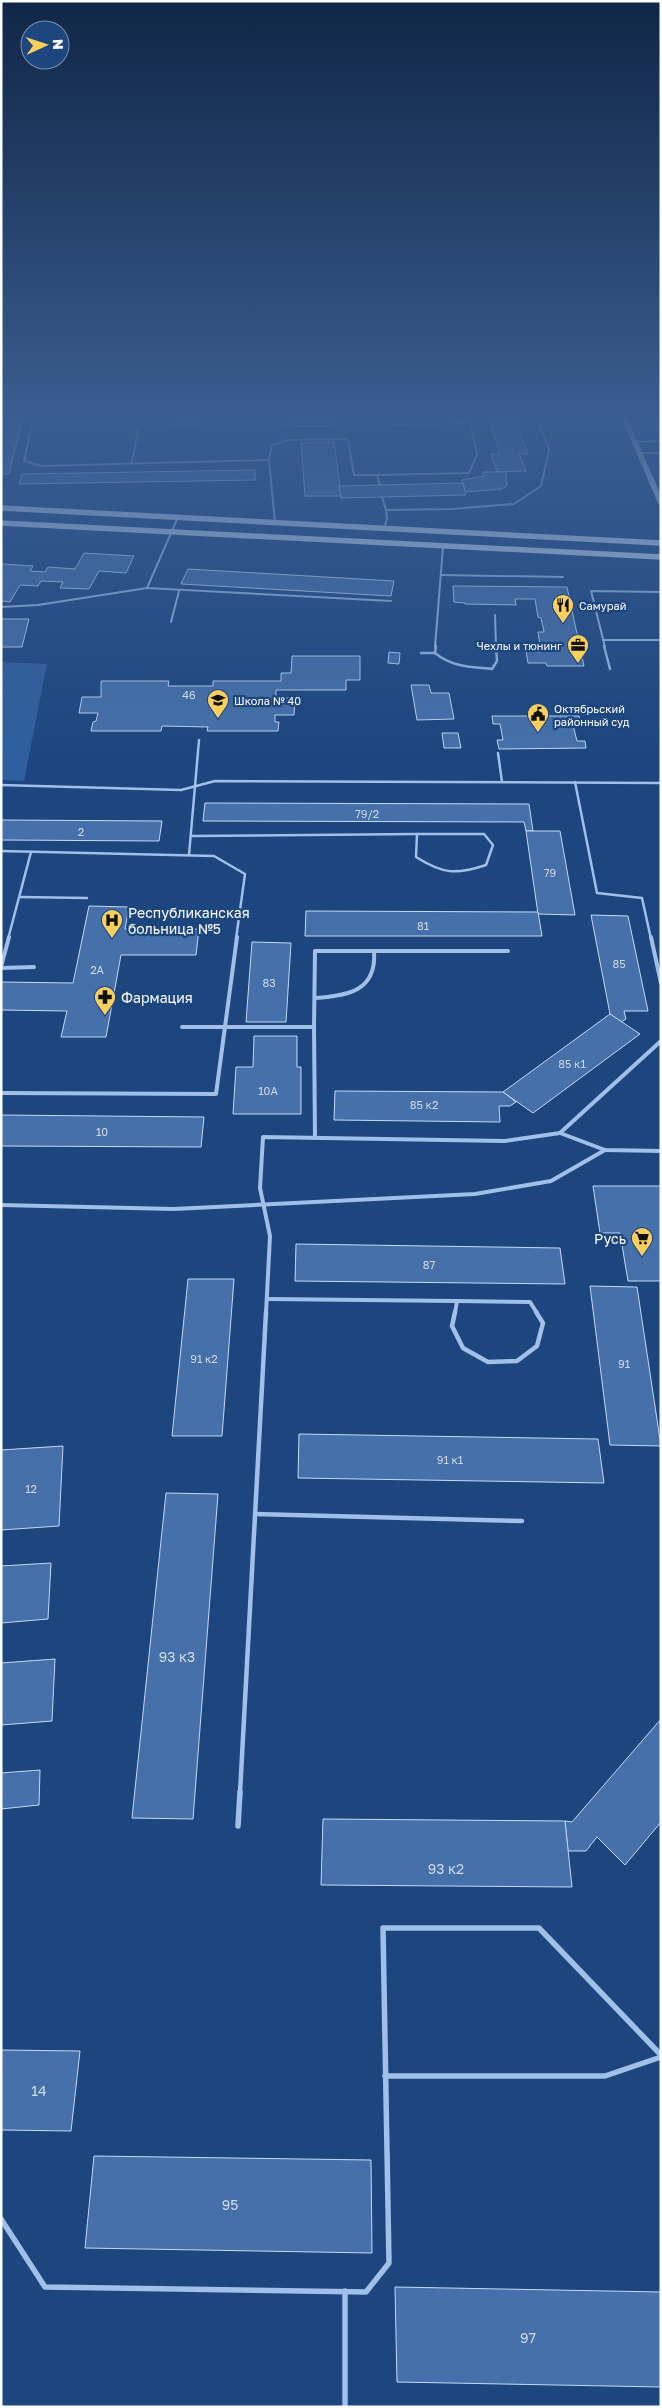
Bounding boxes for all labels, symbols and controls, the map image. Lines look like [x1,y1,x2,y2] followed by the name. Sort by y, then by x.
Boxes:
[20,20,70,70] north arrow
[50,39,67,50] text: N
[551,593,575,624] restaurant icon: Самурай
[579,599,626,612] place label: Самурай
[566,633,590,664] office icon: Чехлы и тюнинг
[476,639,562,652] place label: Чехлы и тюнинг
[182,688,196,701] house number: 46
[206,688,230,719] school or university icon: Школа № 40
[234,694,301,707] place label: Школа № 40
[526,702,550,733] public building icon: Октябрьский районный суд
[554,702,630,728] place label: Октябрьский районный суд
[355,807,379,820] house number: 79/2
[78,825,84,838] house number: 2
[544,866,556,879] house number: 79
[128,904,250,937] place label: Республиканская больница №5
[100,908,124,939] hospital icon: Республиканская больница №5
[417,919,429,932] house number: 81
[612,957,626,970] house number: 85
[90,963,105,976] house number: 2А
[262,976,276,989] house number: 83
[93,985,117,1016] pharmacy icon: Фармация
[121,989,193,1006] place label: Фармация
[558,1057,586,1070] house number: 85 к1
[258,1084,278,1097] house number: 10А
[410,1098,438,1111] house number: 85 к2
[96,1125,108,1138] house number: 10
[630,1226,654,1257] supermarket icon: Русь
[594,1230,626,1247] place label: Русь
[423,1258,435,1271] house number: 87
[190,1352,218,1365] house number: 91 к2
[618,1357,630,1370] house number: 91
[437,1453,463,1466] house number: 91 к1
[25,1482,37,1495] house number: 12
[159,1648,195,1665] house number: 93 к3
[428,1860,464,1877] house number: 93 к2
[31,2082,47,2099] house number: 14
[222,2196,238,2213] house number: 95
[520,2329,536,2346] house number: 97

